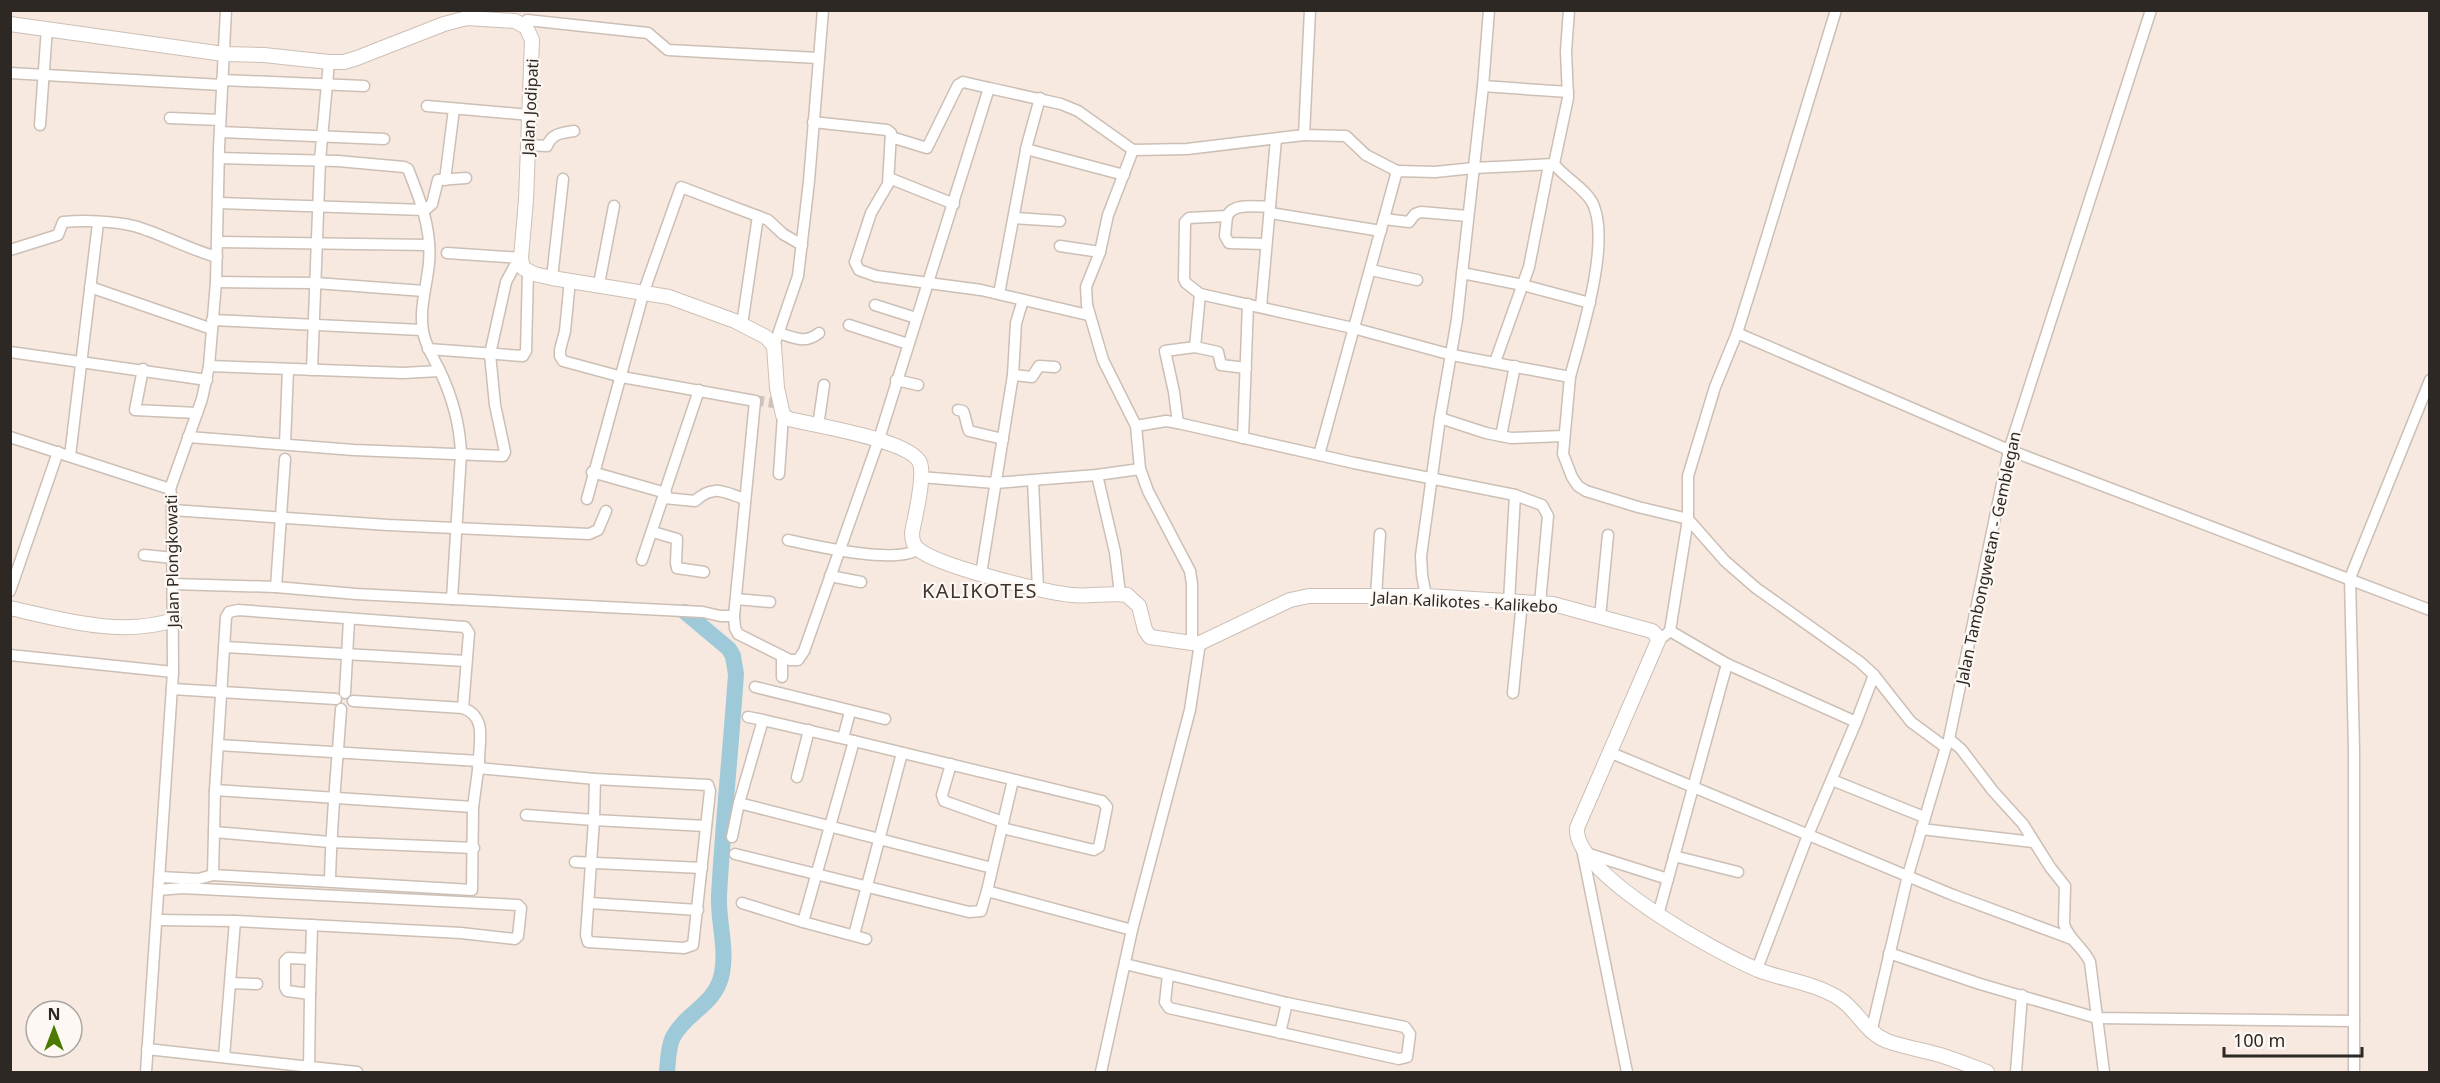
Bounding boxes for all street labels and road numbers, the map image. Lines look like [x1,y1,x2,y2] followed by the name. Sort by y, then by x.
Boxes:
[516,58,544,158] street label: Jalan Jodipati
[1950,429,2026,689] street label: Jalan Tambongwetan - Gemblegan
[160,494,184,630] street label: Jalan Plongkowati
[1370,586,1558,618] street label: Jalan Kalikotes - Kalikebo

